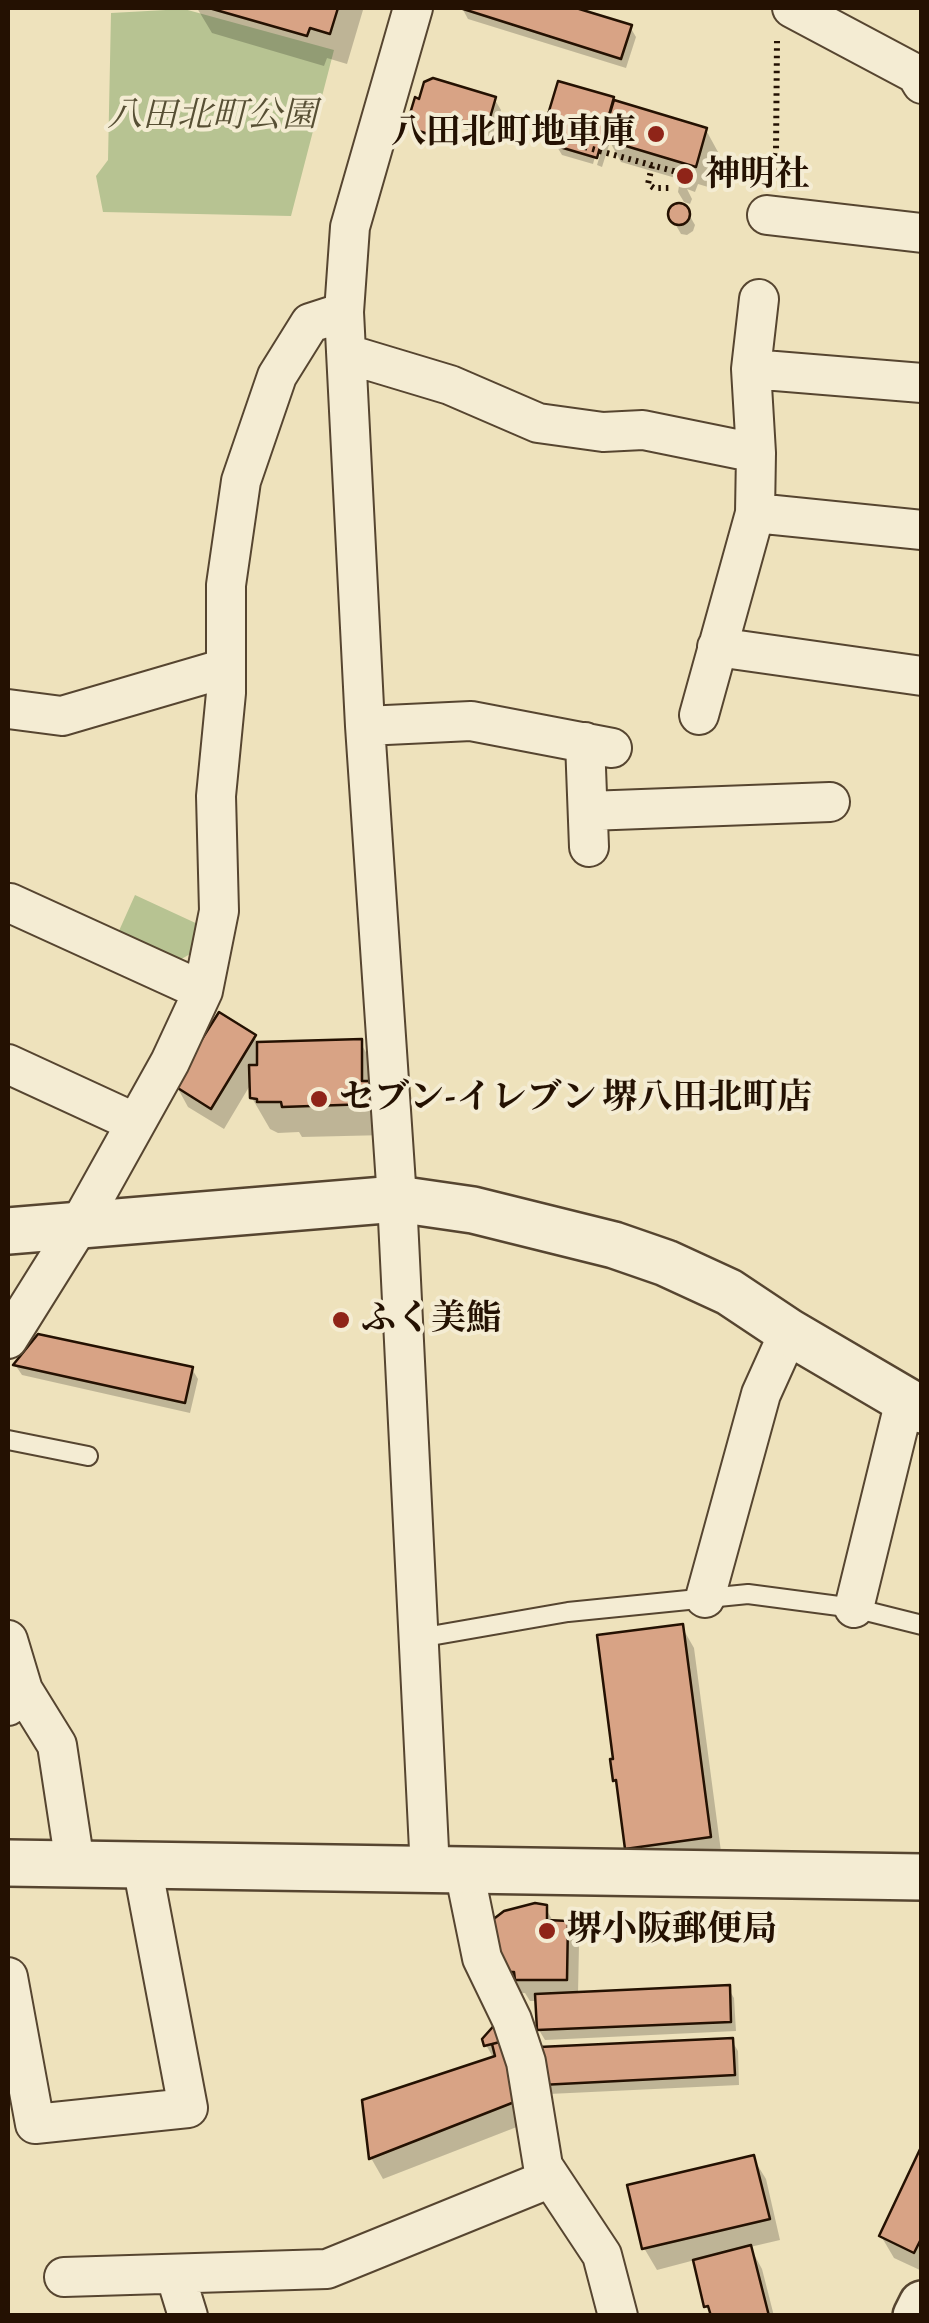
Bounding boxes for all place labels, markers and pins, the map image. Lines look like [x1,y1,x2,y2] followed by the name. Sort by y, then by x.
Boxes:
[391,113,636,155] place label: 八田北町地車庫
[645,123,667,145] marker: 八田北町地車庫
[705,155,810,197] place label: 神明社
[674,165,696,187] marker: 神明社
[339,1078,813,1120] place label: セブン-イレブン 堺八田北町店
[308,1088,330,1110] marker: セブン-イレブン 堺八田北町店
[361,1299,501,1341] place label: ふく美鮨
[330,1309,352,1331] marker: ふく美鮨
[567,1910,777,1952] place label: 堺小阪郵便局
[536,1920,558,1942] marker: 堺小阪郵便局

